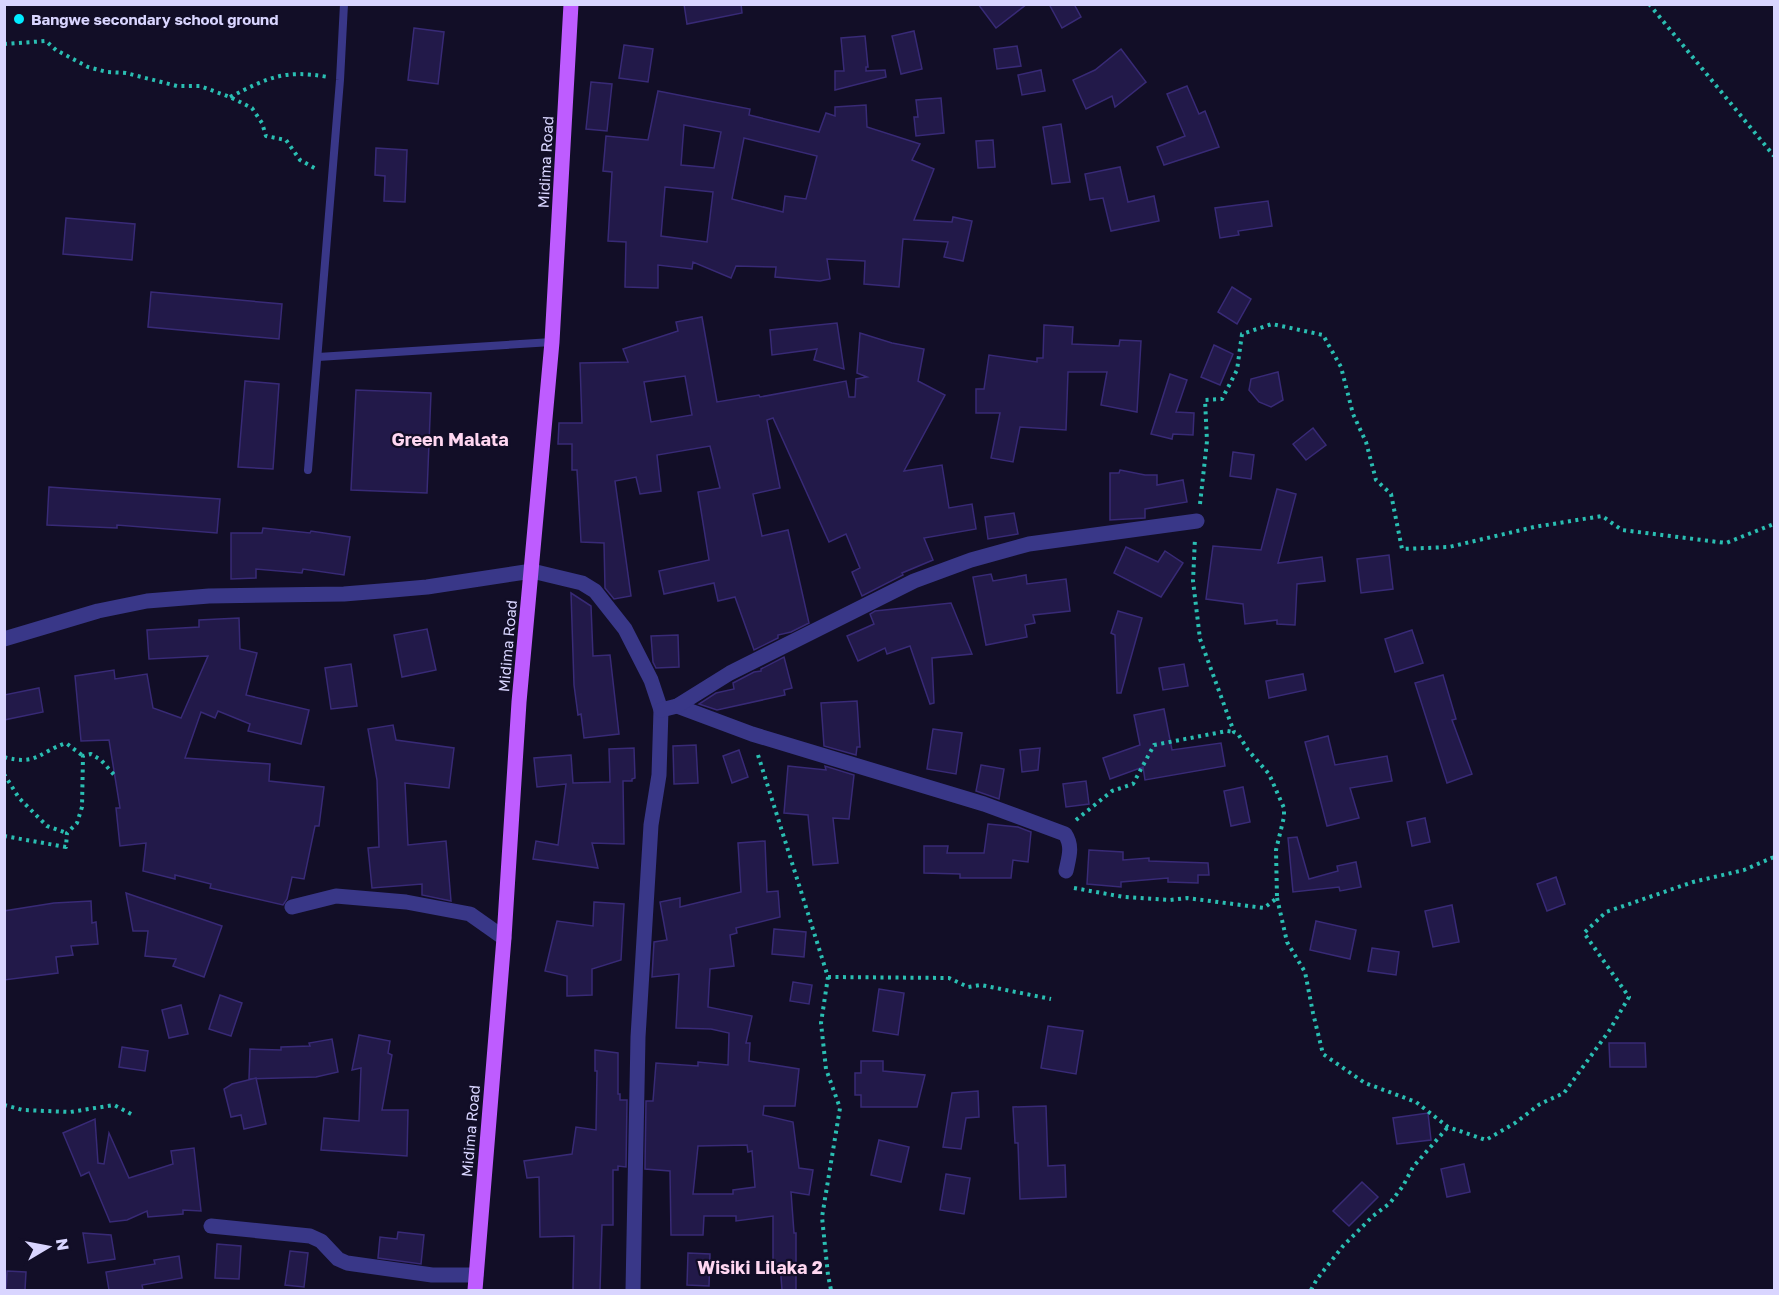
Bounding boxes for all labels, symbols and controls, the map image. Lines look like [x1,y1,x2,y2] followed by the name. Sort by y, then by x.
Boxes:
[31,10,278,28] place label: Bangwe secondary school ground
[12,12,26,26] marker: Bangwe secondary school ground
[534,115,556,209] street label: Midima Road
[391,428,509,450] district label: Green Malata
[494,599,520,693] street label: Midima Road
[457,1084,483,1178] street label: Midima Road
[18,1217,78,1277] north arrow
[52,1237,74,1252] text: N
[697,1256,823,1278] district label: Wisiki Lilaka 2

